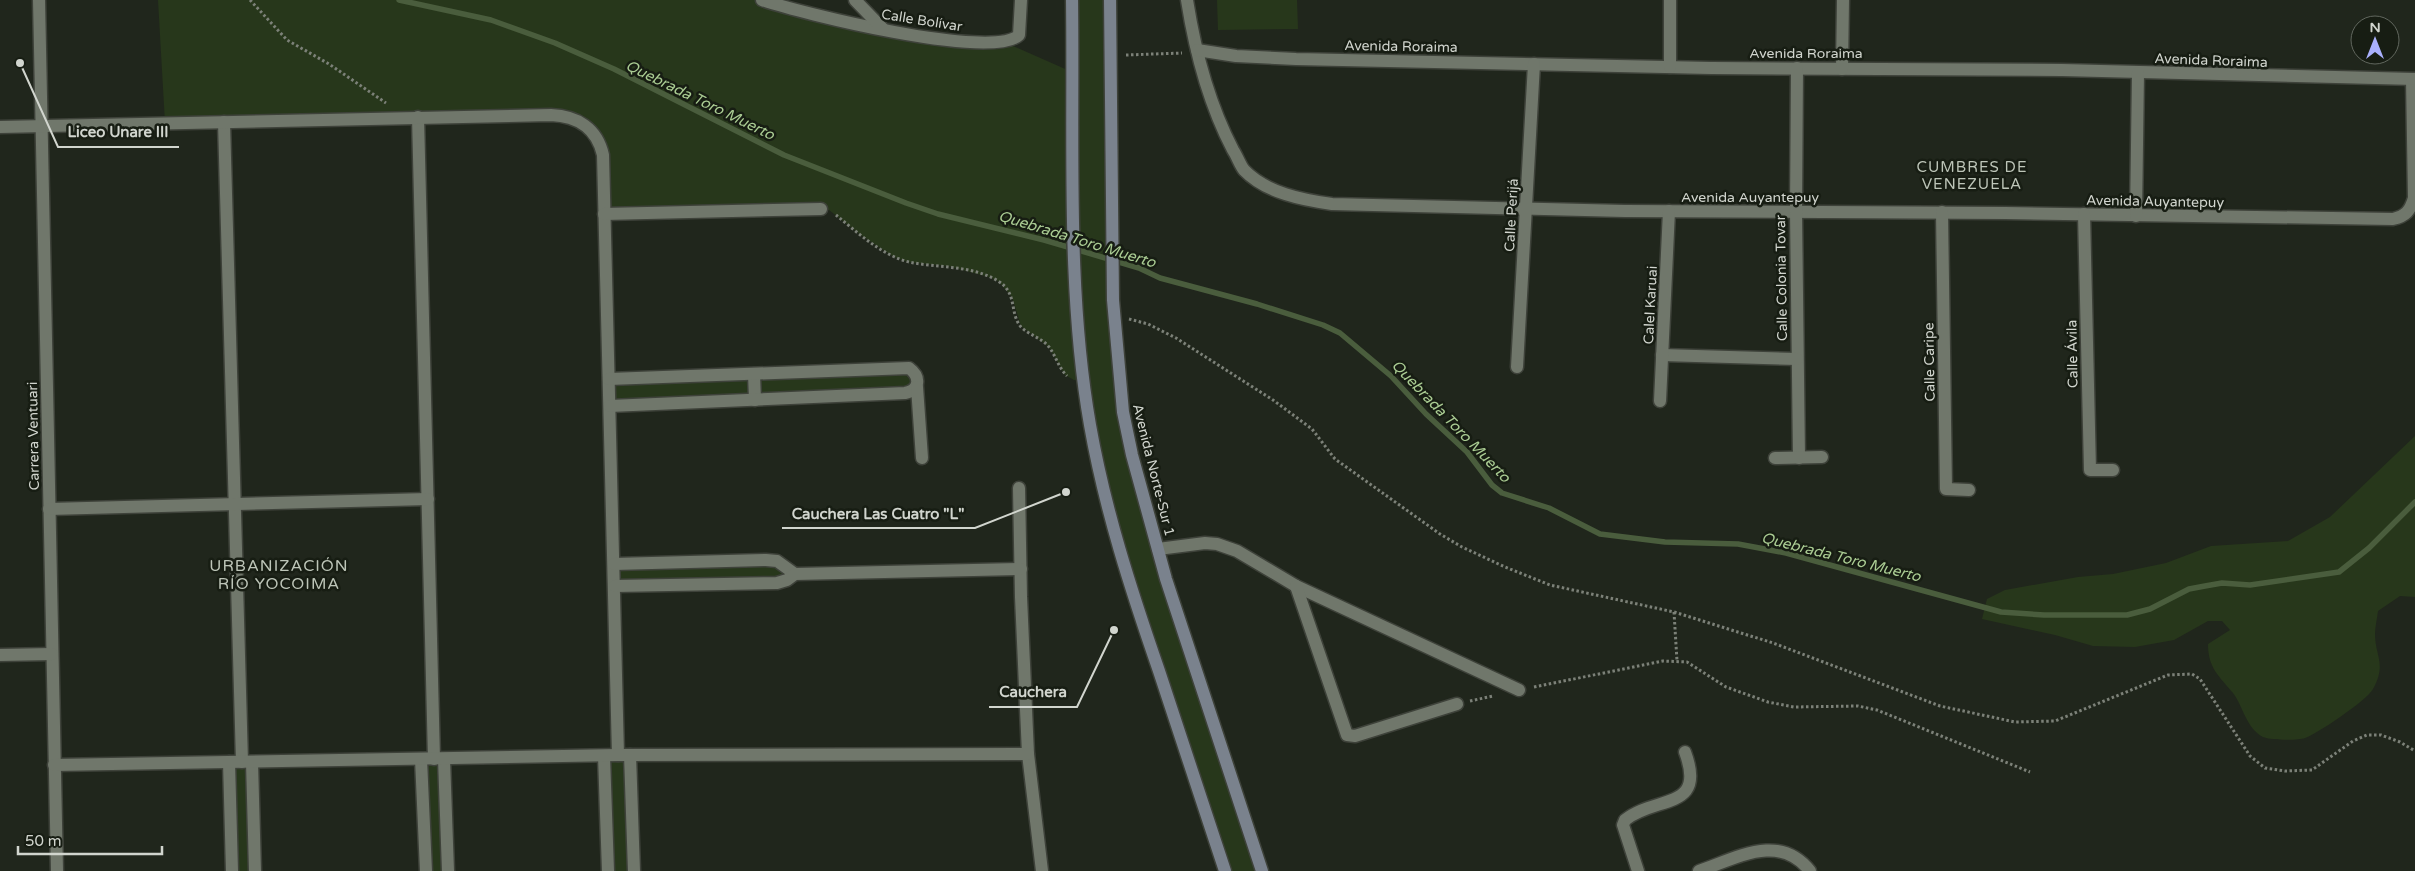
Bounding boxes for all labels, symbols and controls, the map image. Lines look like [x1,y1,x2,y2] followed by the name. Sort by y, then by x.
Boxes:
[880,6,964,35] street label: Calle Bolívar
[2350,15,2400,65] north arrow
[2369,19,2381,36] text: N
[1344,37,1458,56] street label: Avenida Roraima
[1749,45,1863,62] street label: Avenida Roraima
[2154,50,2268,71] street label: Avenida Roraima
[623,56,778,144] water label: Quebrada Toro Muerto
[58,117,179,147] callout: Liceo Unare III
[67,123,169,141] text: Liceo Unare III
[1917,158,2027,193] district label: CUMBRES DE VENEZUELA
[1501,178,1522,252] street label: Calle Perijá
[1681,189,1819,206] street label: Avenida Auyantepuy
[2086,192,2225,211] street label: Avenida Auyantepuy
[996,207,1159,272] water label: Quebrada Toro Muerto
[1772,214,1791,341] street label: Calle Colonia Tovar
[1640,265,1661,345] street label: Calel Karuai
[2063,320,2082,388] street label: Calle Ávila
[1920,322,1939,402] street label: Calle Caripe
[1388,356,1515,487] water label: Quebrada Toro Muerto
[24,381,43,490] street label: Carrera Ventuari
[1129,402,1178,538] street label: Avenida Norte-Sur 1
[782,498,975,528] callout: Cauchera Las Cuatro "L"
[792,505,964,523] text: Cauchera Las Cuatro "L"
[1760,529,1923,586] water label: Quebrada Toro Muerto
[209,556,349,594] district label: URBANIZACIÓN RÍO YOCOIMA
[989,677,1077,707] callout: Cauchera
[999,683,1067,701] text: Cauchera
[18,824,161,856] scale bar
[25,832,62,850] text: 50 m

